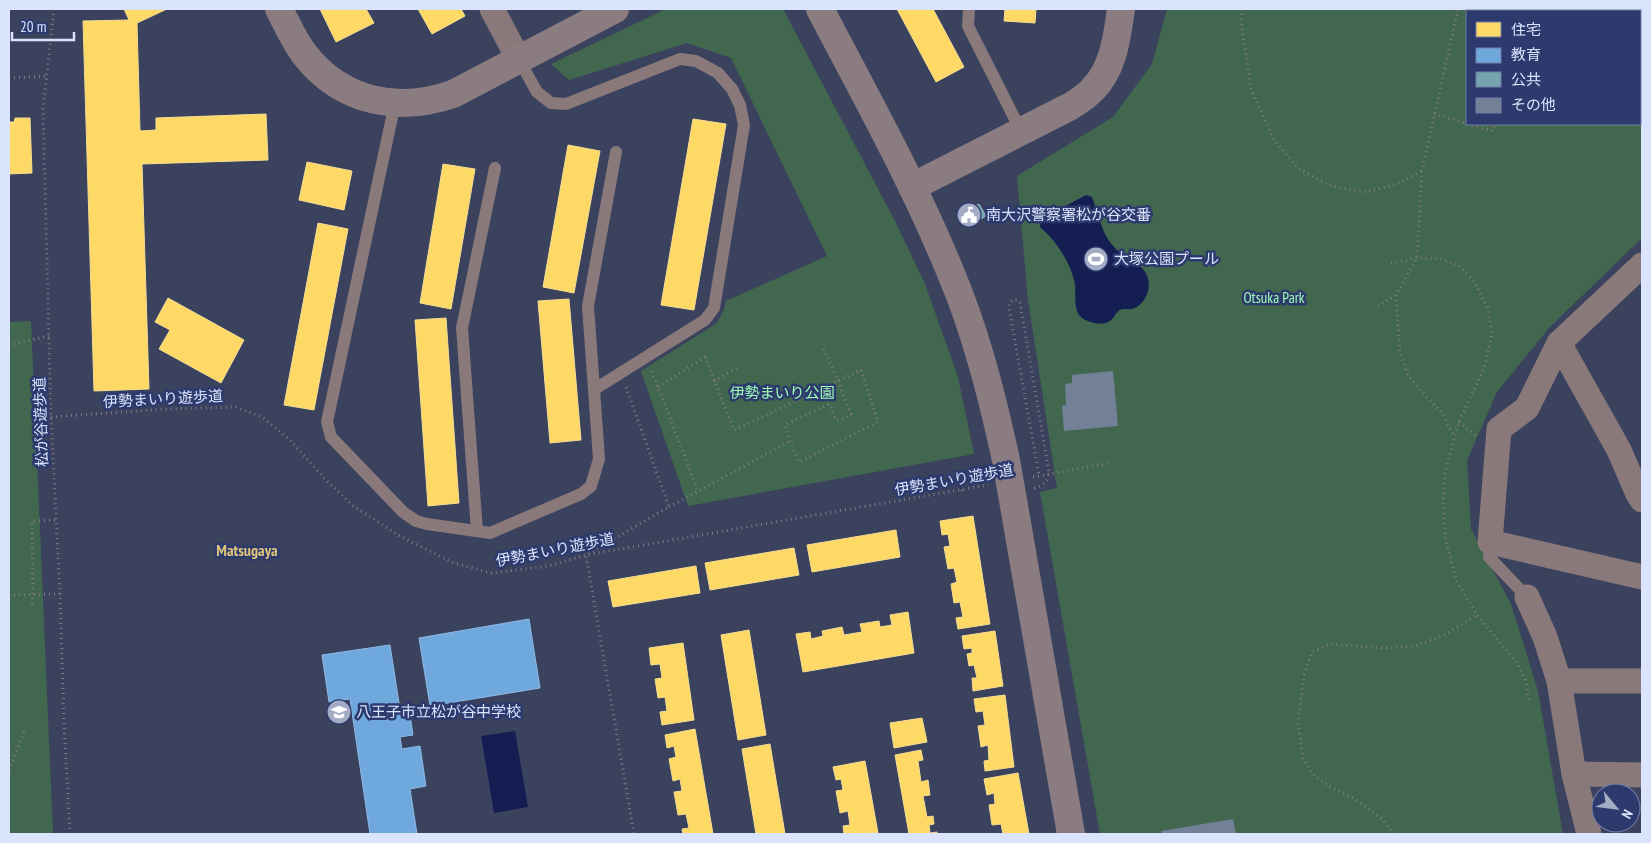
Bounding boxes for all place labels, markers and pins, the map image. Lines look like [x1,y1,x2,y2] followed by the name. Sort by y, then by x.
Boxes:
[956,202,982,228] public building icon: 南大沢警察署松が谷交番
[986,205,1151,224] place label: 南大沢警察署松が谷交番
[1083,246,1109,272] sports icon: 大塚公園プール
[1114,249,1219,268] place label: 大塚公園プール
[326,699,352,725] school or university icon: 八王子市立松が谷中学校
[356,702,521,721] place label: 八王子市立松が谷中学校

